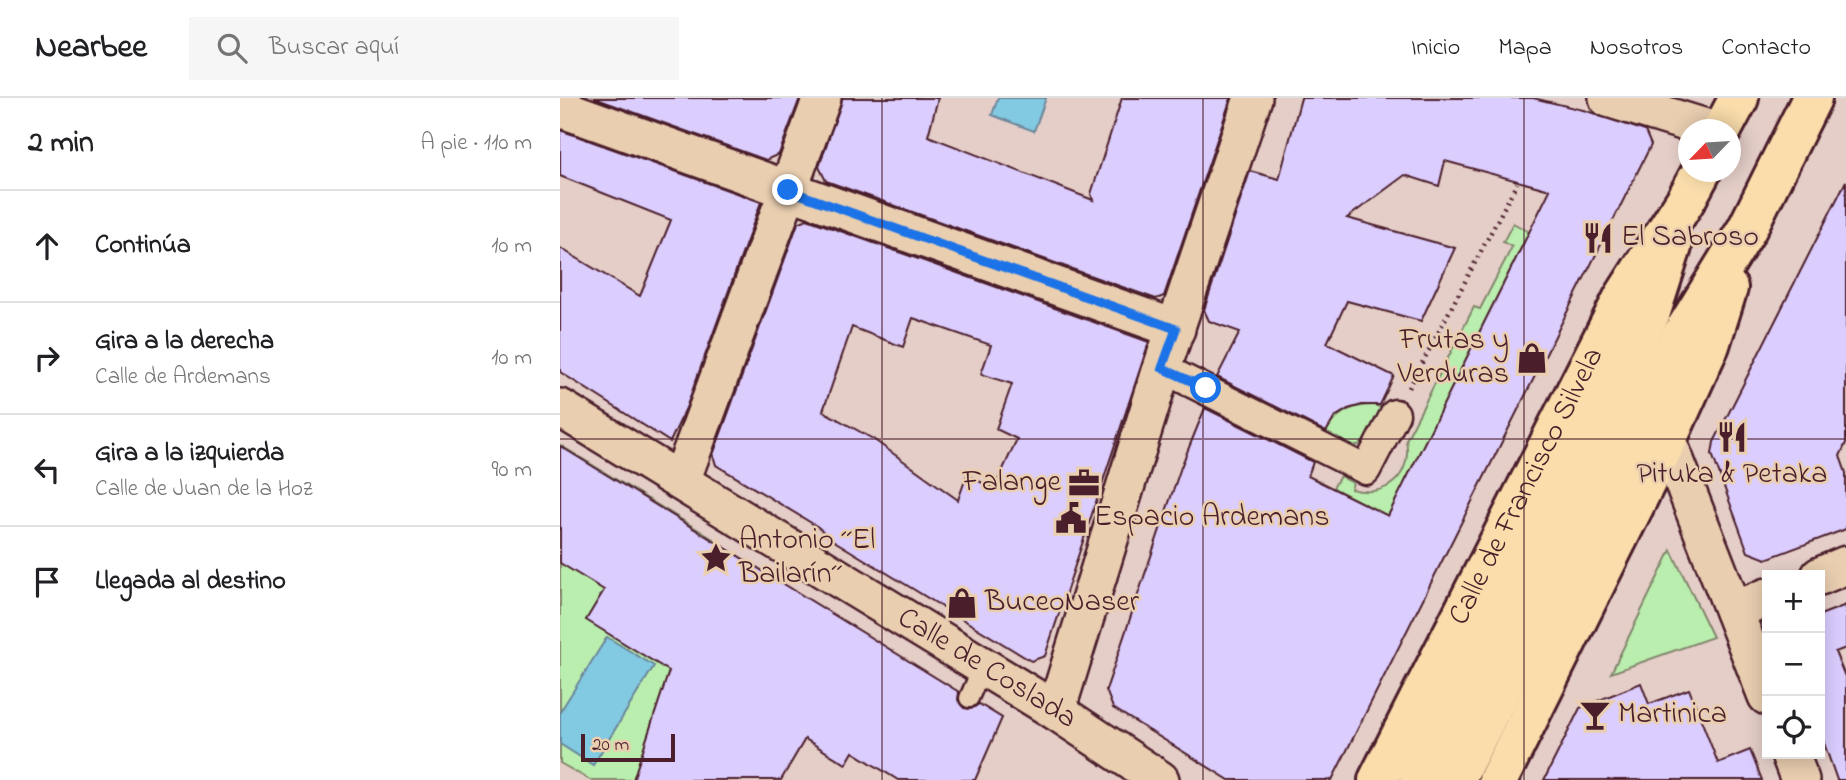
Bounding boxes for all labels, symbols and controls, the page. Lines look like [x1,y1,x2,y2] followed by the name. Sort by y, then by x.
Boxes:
[189,17,679,80] search box
[35,24,147,72] text: Nearbee
[213,29,251,67] icon: search
[269,29,399,67] text: Buscar aquí
[1411,31,1460,66] text: Inicio
[1498,31,1552,66] text: Mapa
[1590,31,1683,66] text: Nosotros
[1721,31,1811,66] text: Contacto
[1678,119,1741,182] north arrow
[28,122,94,166] text: 2 min
[421,127,532,160] text: A pie · 110 m
[772,174,803,205] route end
[1621,216,1759,260] place label: El Sabroso
[1581,221,1615,255] restaurant icon: El Sabroso
[28,227,66,265] icon: ahead
[95,227,191,265] text: Continúa
[491,230,532,263] text: 10 m
[1396,319,1509,397] place label: Frutas y Verduras
[95,323,274,361] text: Gira a la derecha
[28,339,66,377] icon: right
[1438,340,1616,633] street label: Calle de Francisco Silvela
[1515,341,1549,375] shop icon: Frutas y Verduras
[491,342,532,375] text: 10 m
[95,361,271,394] text: Calle de Ardemans
[1190,372,1221,403] route start
[1715,420,1749,454] restaurant icon: Pituka & Petaka
[95,435,284,473] text: Gira a la izquierda
[28,451,66,489] icon: left
[1637,453,1827,497] place label: Pituka & Petaka
[492,454,532,487] text: 90 m
[961,461,1062,505] place label: Falange
[1067,466,1101,500] office icon: Falange
[95,473,313,506] text: Calle de Juan de la Hoz
[1094,496,1329,540] place label: Espacio Ardemans
[1054,501,1088,535] public building icon: Espacio Ardemans
[738,519,875,597] place label: Antonio ´´El Bailarín´´
[699,541,733,575] place icon: Antonio ´´El Bailarín´´
[28,563,66,601] icon: arrive
[95,563,286,601] text: Llegada al destino
[1762,570,1825,759] map controls
[1762,570,1825,633] button: +
[984,581,1140,625] place label: BuceoNaser
[945,586,979,620] shop icon: BuceoNaser
[888,597,1085,741] street label: Calle de Coslada
[1762,633,1825,696] button: −
[1618,693,1727,737] place label: Martinica
[1762,696,1825,759] button: locate
[1578,698,1612,732] bar icon: Martinica
[581,731,676,763] scale bar
[592,732,629,759] text: 20 m

